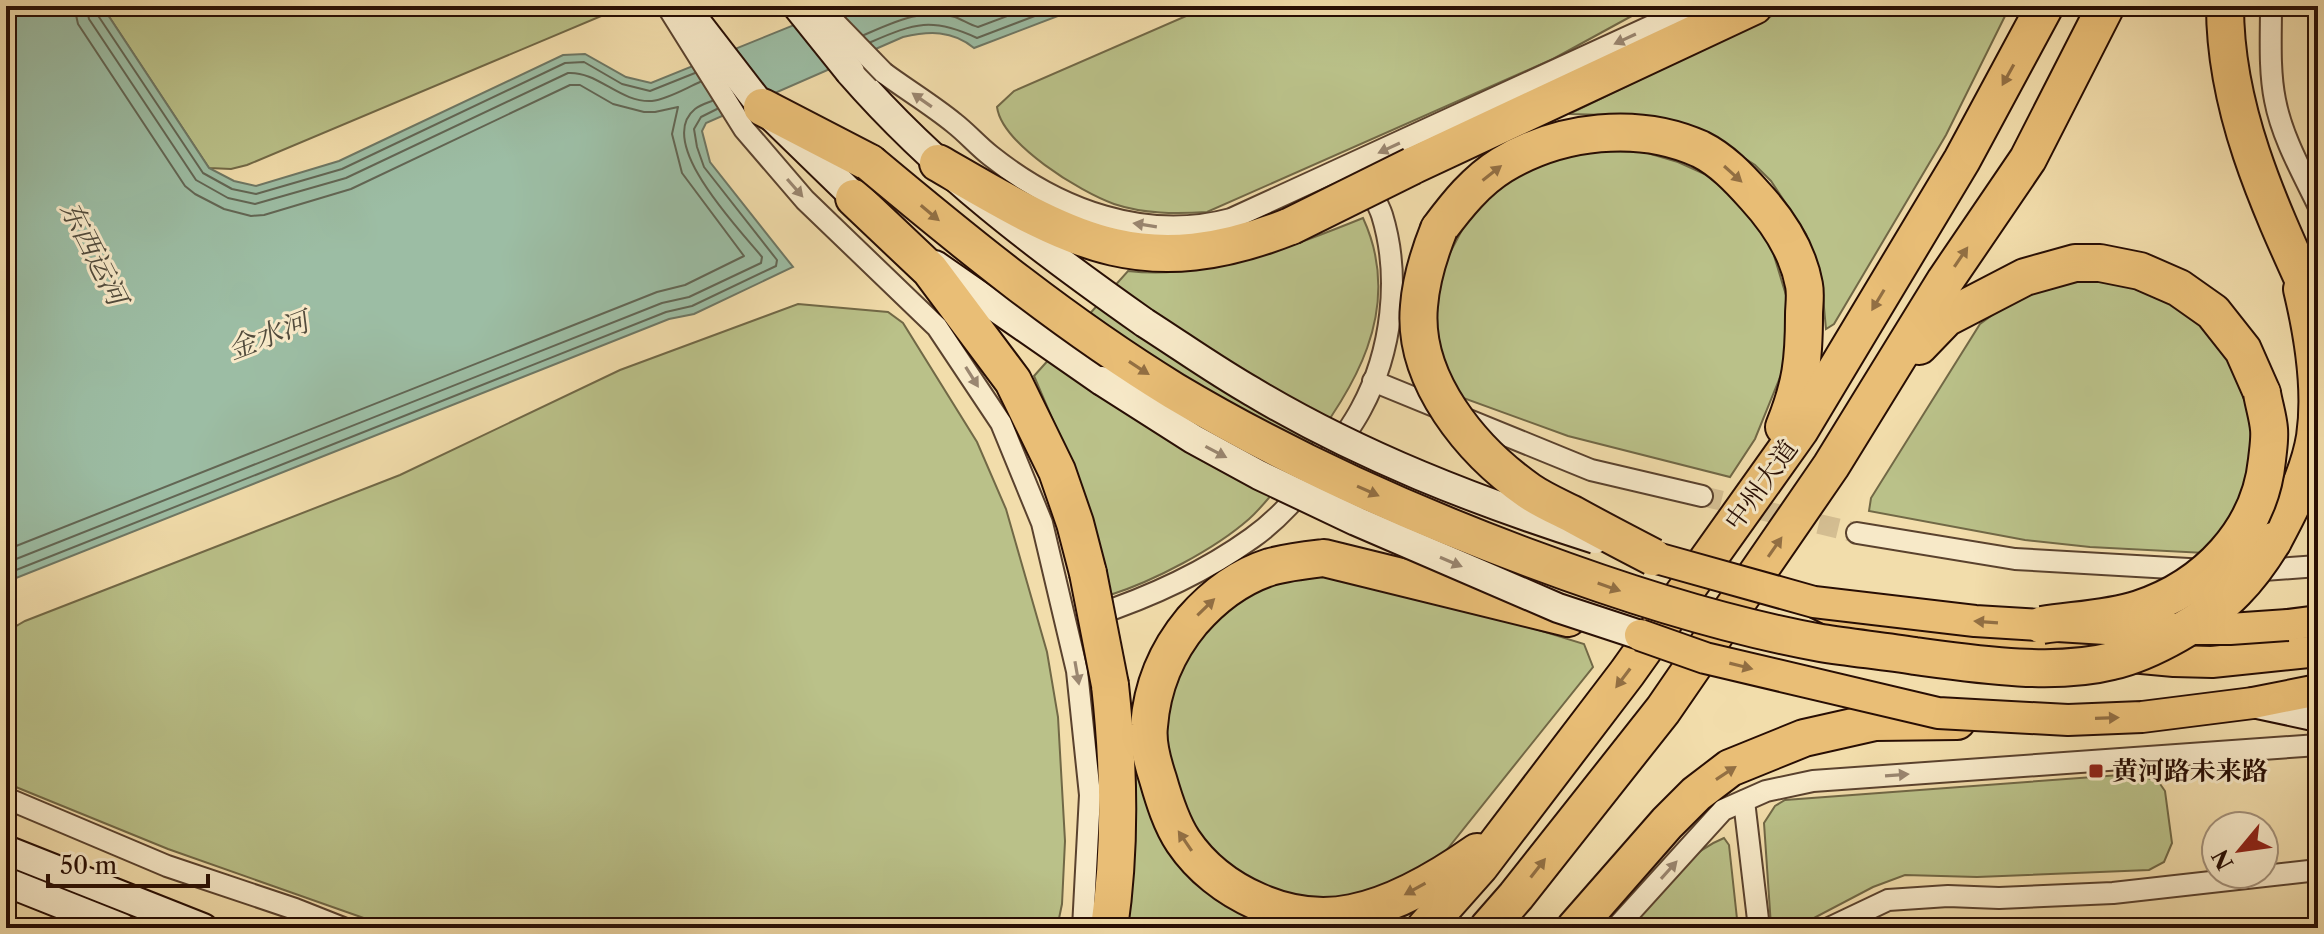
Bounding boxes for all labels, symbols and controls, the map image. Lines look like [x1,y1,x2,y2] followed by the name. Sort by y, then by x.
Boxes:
[1613,32,1636,46] one-way arrow
[2001,63,2015,86] one-way arrow
[911,92,933,108] one-way arrow
[1377,141,1400,155] one-way arrow
[1723,164,1742,182] one-way arrow
[1482,166,1502,182] one-way arrow
[786,177,803,197] one-way arrow
[53,195,137,315] water label: 东西运河
[920,205,940,221] one-way arrow
[1132,218,1157,231] one-way arrow
[1953,247,1968,268] one-way arrow
[1871,289,1885,311] one-way arrow
[223,302,318,366] water label: 金水河
[1129,360,1150,375] one-way arrow
[964,366,978,388] one-way arrow
[1717,434,1805,536] street label: 中州大道
[1205,444,1227,458] one-way arrow
[1356,484,1379,498] one-way arrow
[1767,536,1782,557] one-way arrow
[1439,555,1463,569] one-way arrow
[1597,582,1621,594] one-way arrow
[1196,599,1215,617] one-way arrow
[1973,615,1998,628] one-way arrow
[1071,660,1083,685] one-way arrow
[1729,661,1754,673] one-way arrow
[1616,667,1632,688] one-way arrow
[2095,711,2120,724] one-way arrow
[2112,755,2268,787] place label: 黄河路未来路
[2087,762,2105,780] marker: 黄河路未来路
[1715,766,1737,780] one-way arrow
[1885,768,1910,781] one-way arrow
[2200,810,2280,890] north arrow
[1178,830,1193,851] one-way arrow
[48,838,208,888] scale bar
[2207,845,2239,874] text: N
[60,851,117,880] text: 50 m
[1529,858,1545,878] one-way arrow
[1659,861,1677,880] one-way arrow
[1403,883,1426,896] one-way arrow

